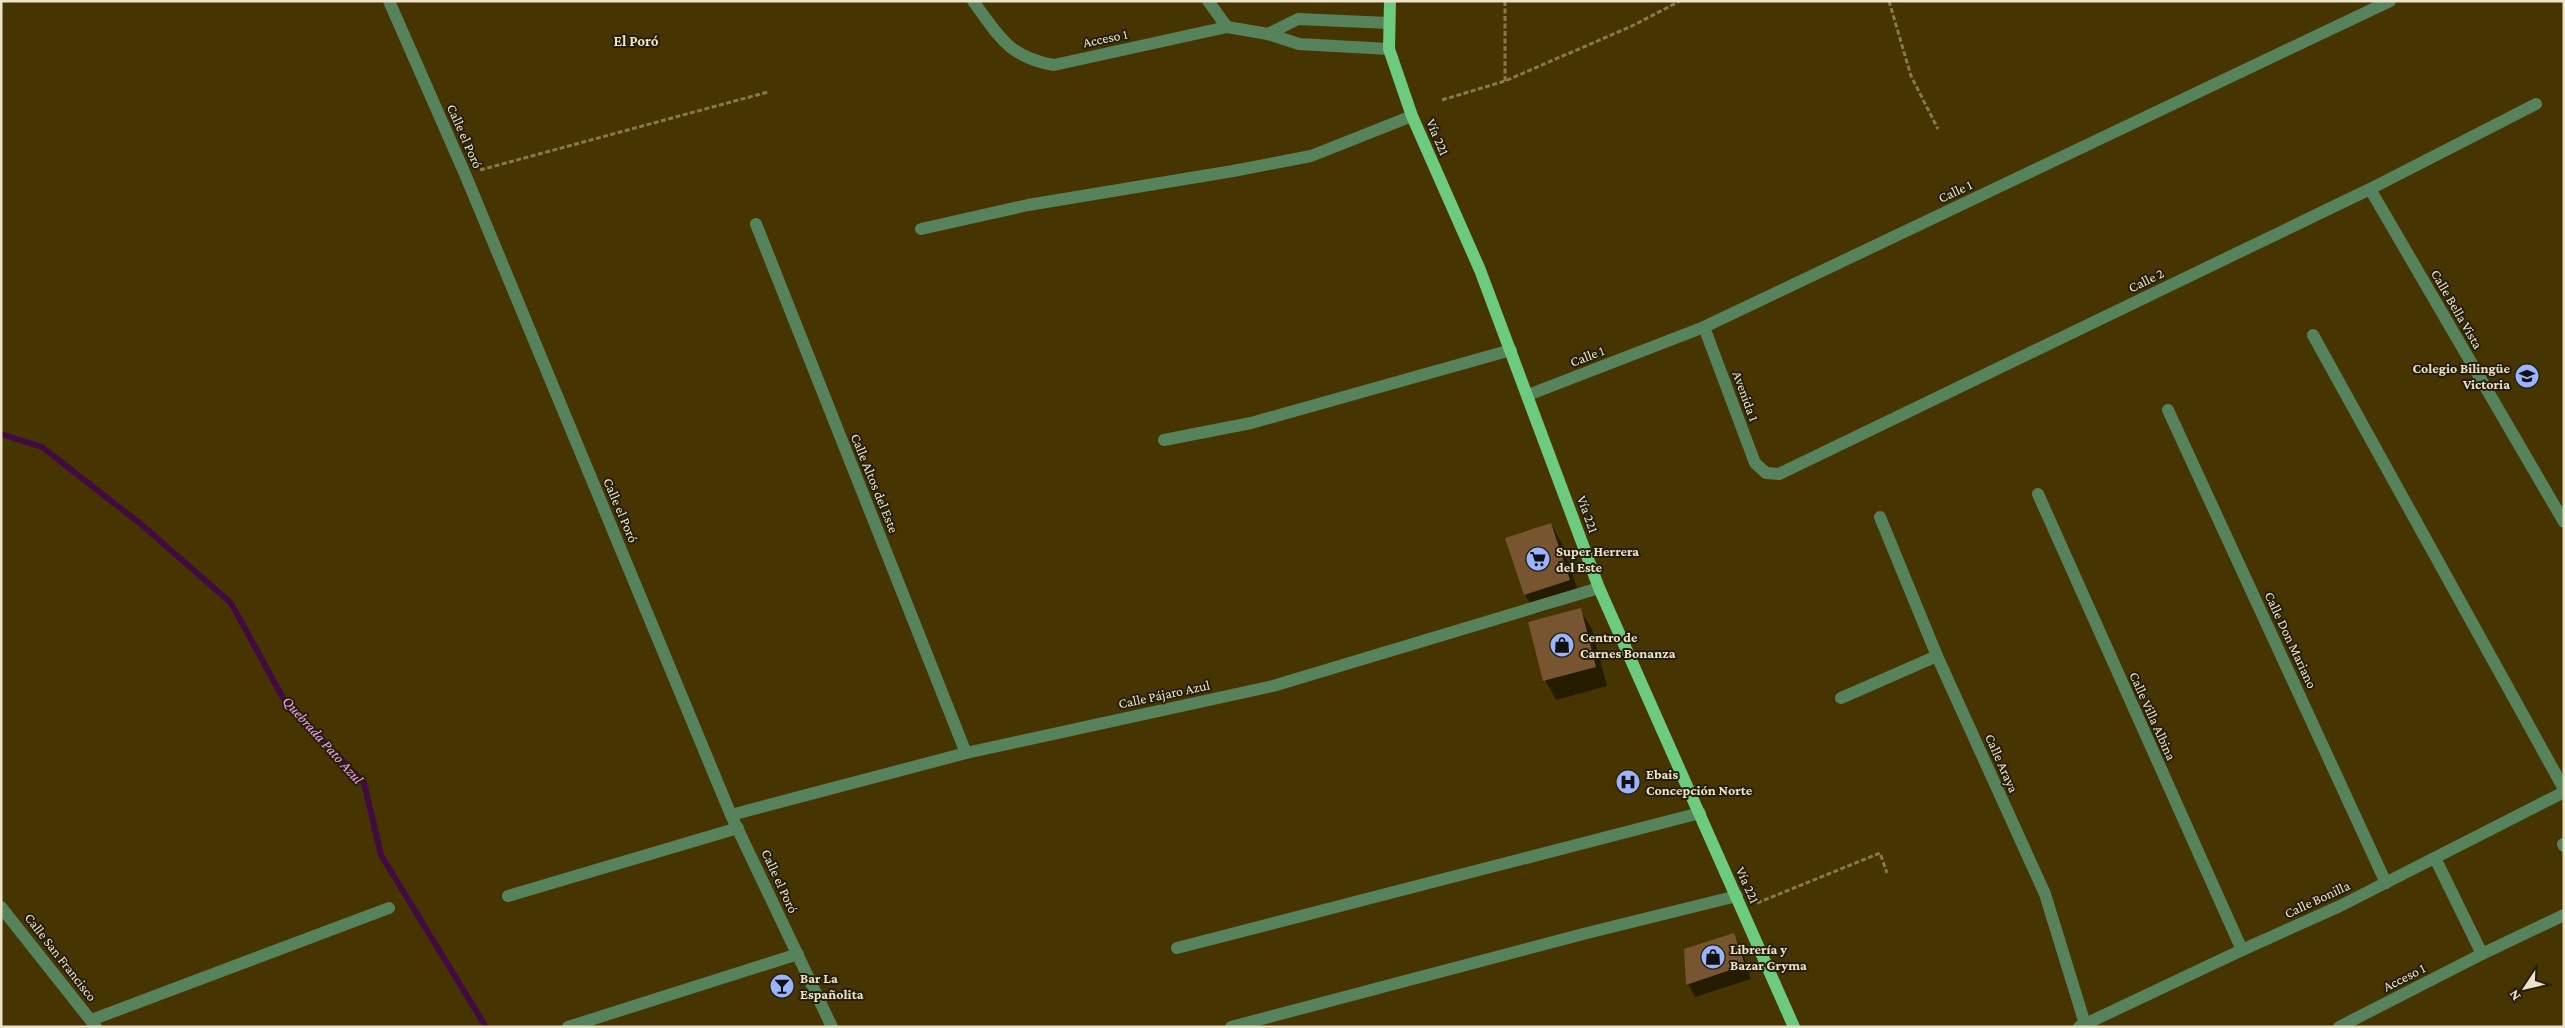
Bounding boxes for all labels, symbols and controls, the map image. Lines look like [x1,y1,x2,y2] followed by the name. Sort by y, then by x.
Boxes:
[1081,25,1129,51] street label: Acceso 1
[613,33,659,49] district label: El Poró
[444,101,486,171] street label: Calle el Poró
[1423,116,1453,158] street label: Vía 221
[1936,176,1975,206] street label: Calle 1
[2126,264,2167,295] street label: Calle 2
[2428,266,2486,352] street label: Calle Bella Vista
[1568,342,1607,370] street label: Calle 1
[2413,360,2510,392] place label: Colegio Bilingüe Victoria
[2514,363,2540,389] school or university icon: Colegio Bilingüe Victoria
[1730,369,1763,424] street label: Avenida 1
[848,431,902,535] street label: Calle Altos del Este
[600,475,642,545] street label: Calle el Poró
[1574,493,1602,535] street label: Vía 221
[1556,543,1639,575] place label: Super Herrera del Este
[1525,546,1551,572] supermarket icon: Super Herrera del Este
[2262,589,2320,691] street label: Calle Don Mariano
[1580,629,1676,661] place label: Centro de Carnes Bonanza
[1549,632,1575,658] shop icon: Centro de Carnes Bonanza
[2126,669,2180,763] street label: Calle Villa Albina
[1117,676,1212,712] street label: Calle Pájaro Azul
[280,693,367,787] water label: Quebrada Pato Azul
[1982,731,2022,795] street label: Calle Araya
[1646,766,1753,798] place label: Ebais Concepción Norte
[1615,769,1641,795] hospital icon: Ebais Concepción Norte
[758,847,802,916] street label: Calle el Poró
[1733,864,1763,906] street label: Vía 221
[2282,877,2353,921] street label: Calle Bonilla
[22,910,100,1004] street label: Calle San Francisco
[1730,941,1807,973] place label: Librería y Bazar Gryma
[1700,944,1726,970] shop icon: Librería y Bazar Gryma
[2380,959,2428,994] street label: Acceso 1
[2500,963,2550,1013] north arrow
[800,970,864,1002] place label: Bar La Españolita
[769,973,795,999] bar icon: Bar La Españolita
[2505,987,2524,1004] text: N

